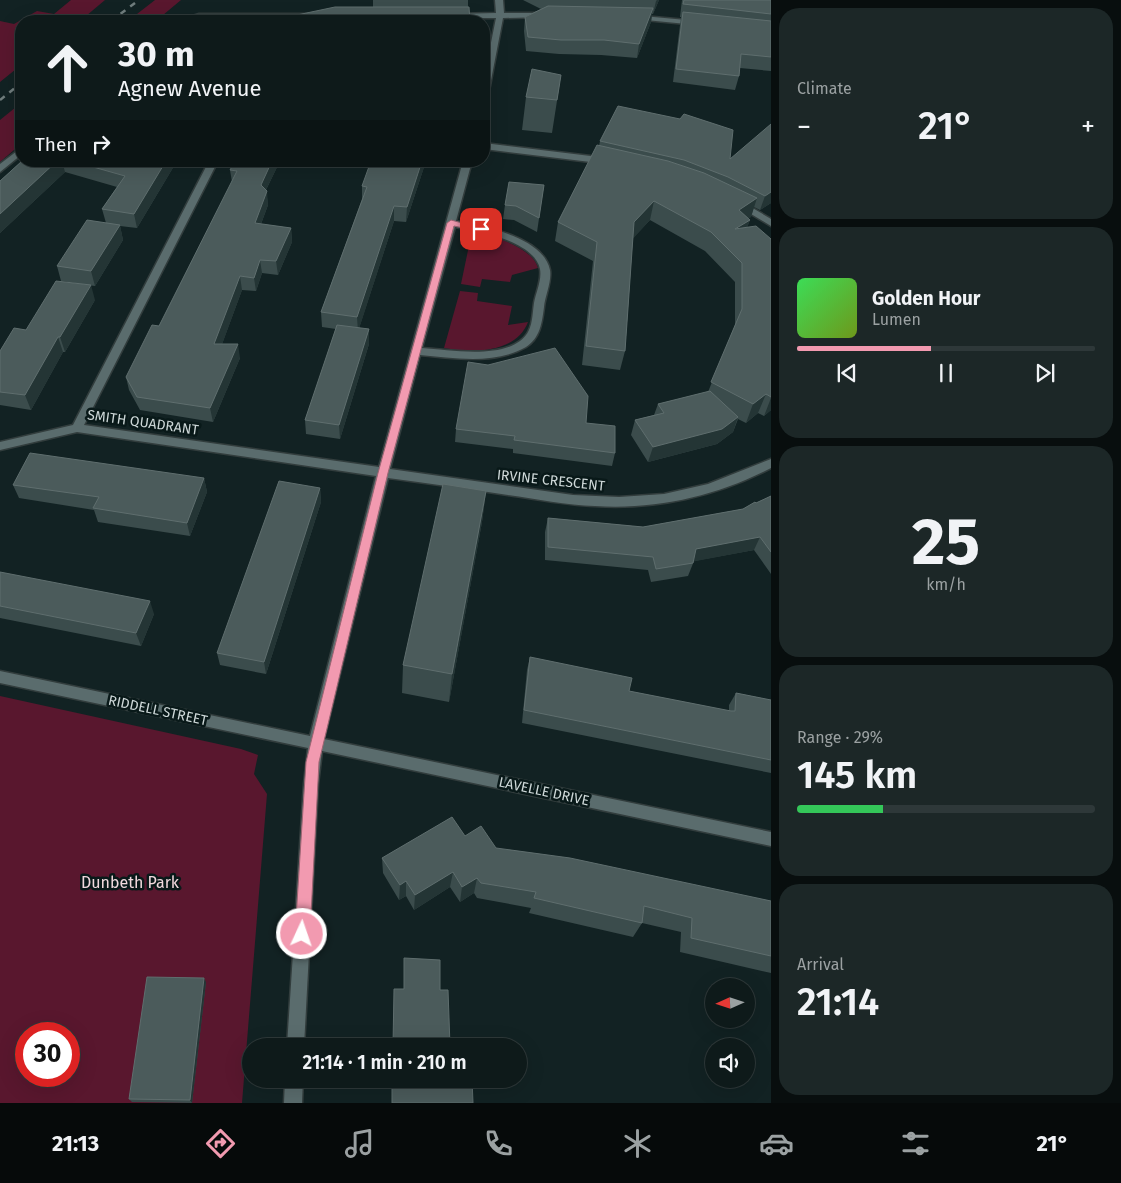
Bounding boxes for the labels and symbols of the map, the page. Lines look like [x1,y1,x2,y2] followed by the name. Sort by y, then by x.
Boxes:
[460,208,502,250] pin
[86,406,200,439] street label: SMITH QUADRANT
[496,466,607,495] street label: IRVINE CRESCENT
[107,692,210,729] street label: RIDDELL STREET
[497,774,591,809] street label: LAVELLE DRIVE
[81,873,180,892] park label: Dunbeth Park
[275,907,327,959] position arrow
[705,978,755,1028] north arrow
[15,1022,80,1087] speed limit sign: 30

